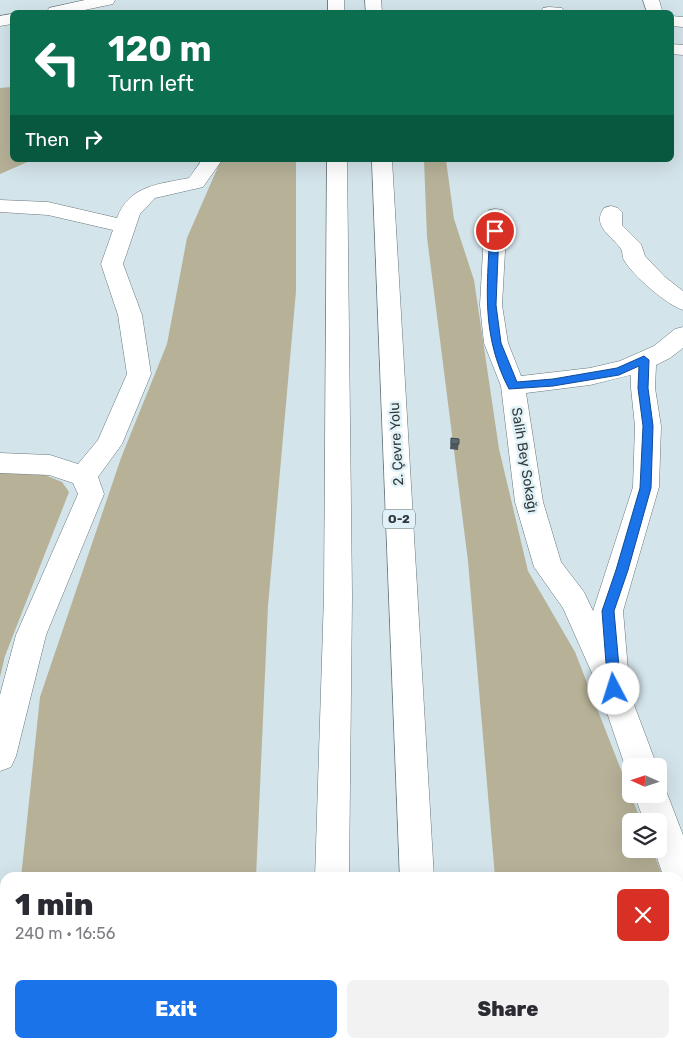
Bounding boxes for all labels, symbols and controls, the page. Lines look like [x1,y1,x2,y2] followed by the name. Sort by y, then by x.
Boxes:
[108,28,211,70] text: 120 m
[25,30,90,95] icon: left
[108,70,194,97] text: Turn left
[79,125,107,153] icon: right
[25,128,69,151] text: Then
[474,210,516,252] pin
[481,217,509,245] icon: arrive
[386,402,407,486] street label: 2. Çevre Yolu
[508,406,541,514] street label: Salih Bey Sokağı
[383,509,415,528] road number: O-2
[587,662,639,714] position arrow
[622,758,668,802] north arrow
[622,758,667,858] map controls
[622,813,667,858] button: layers
[15,887,93,923] text: 1 min
[617,889,669,941] button: close
[15,924,115,943] text: 240 m · 16:56
[15,980,337,1038] button: Exit
[347,980,669,1038] button: Share

